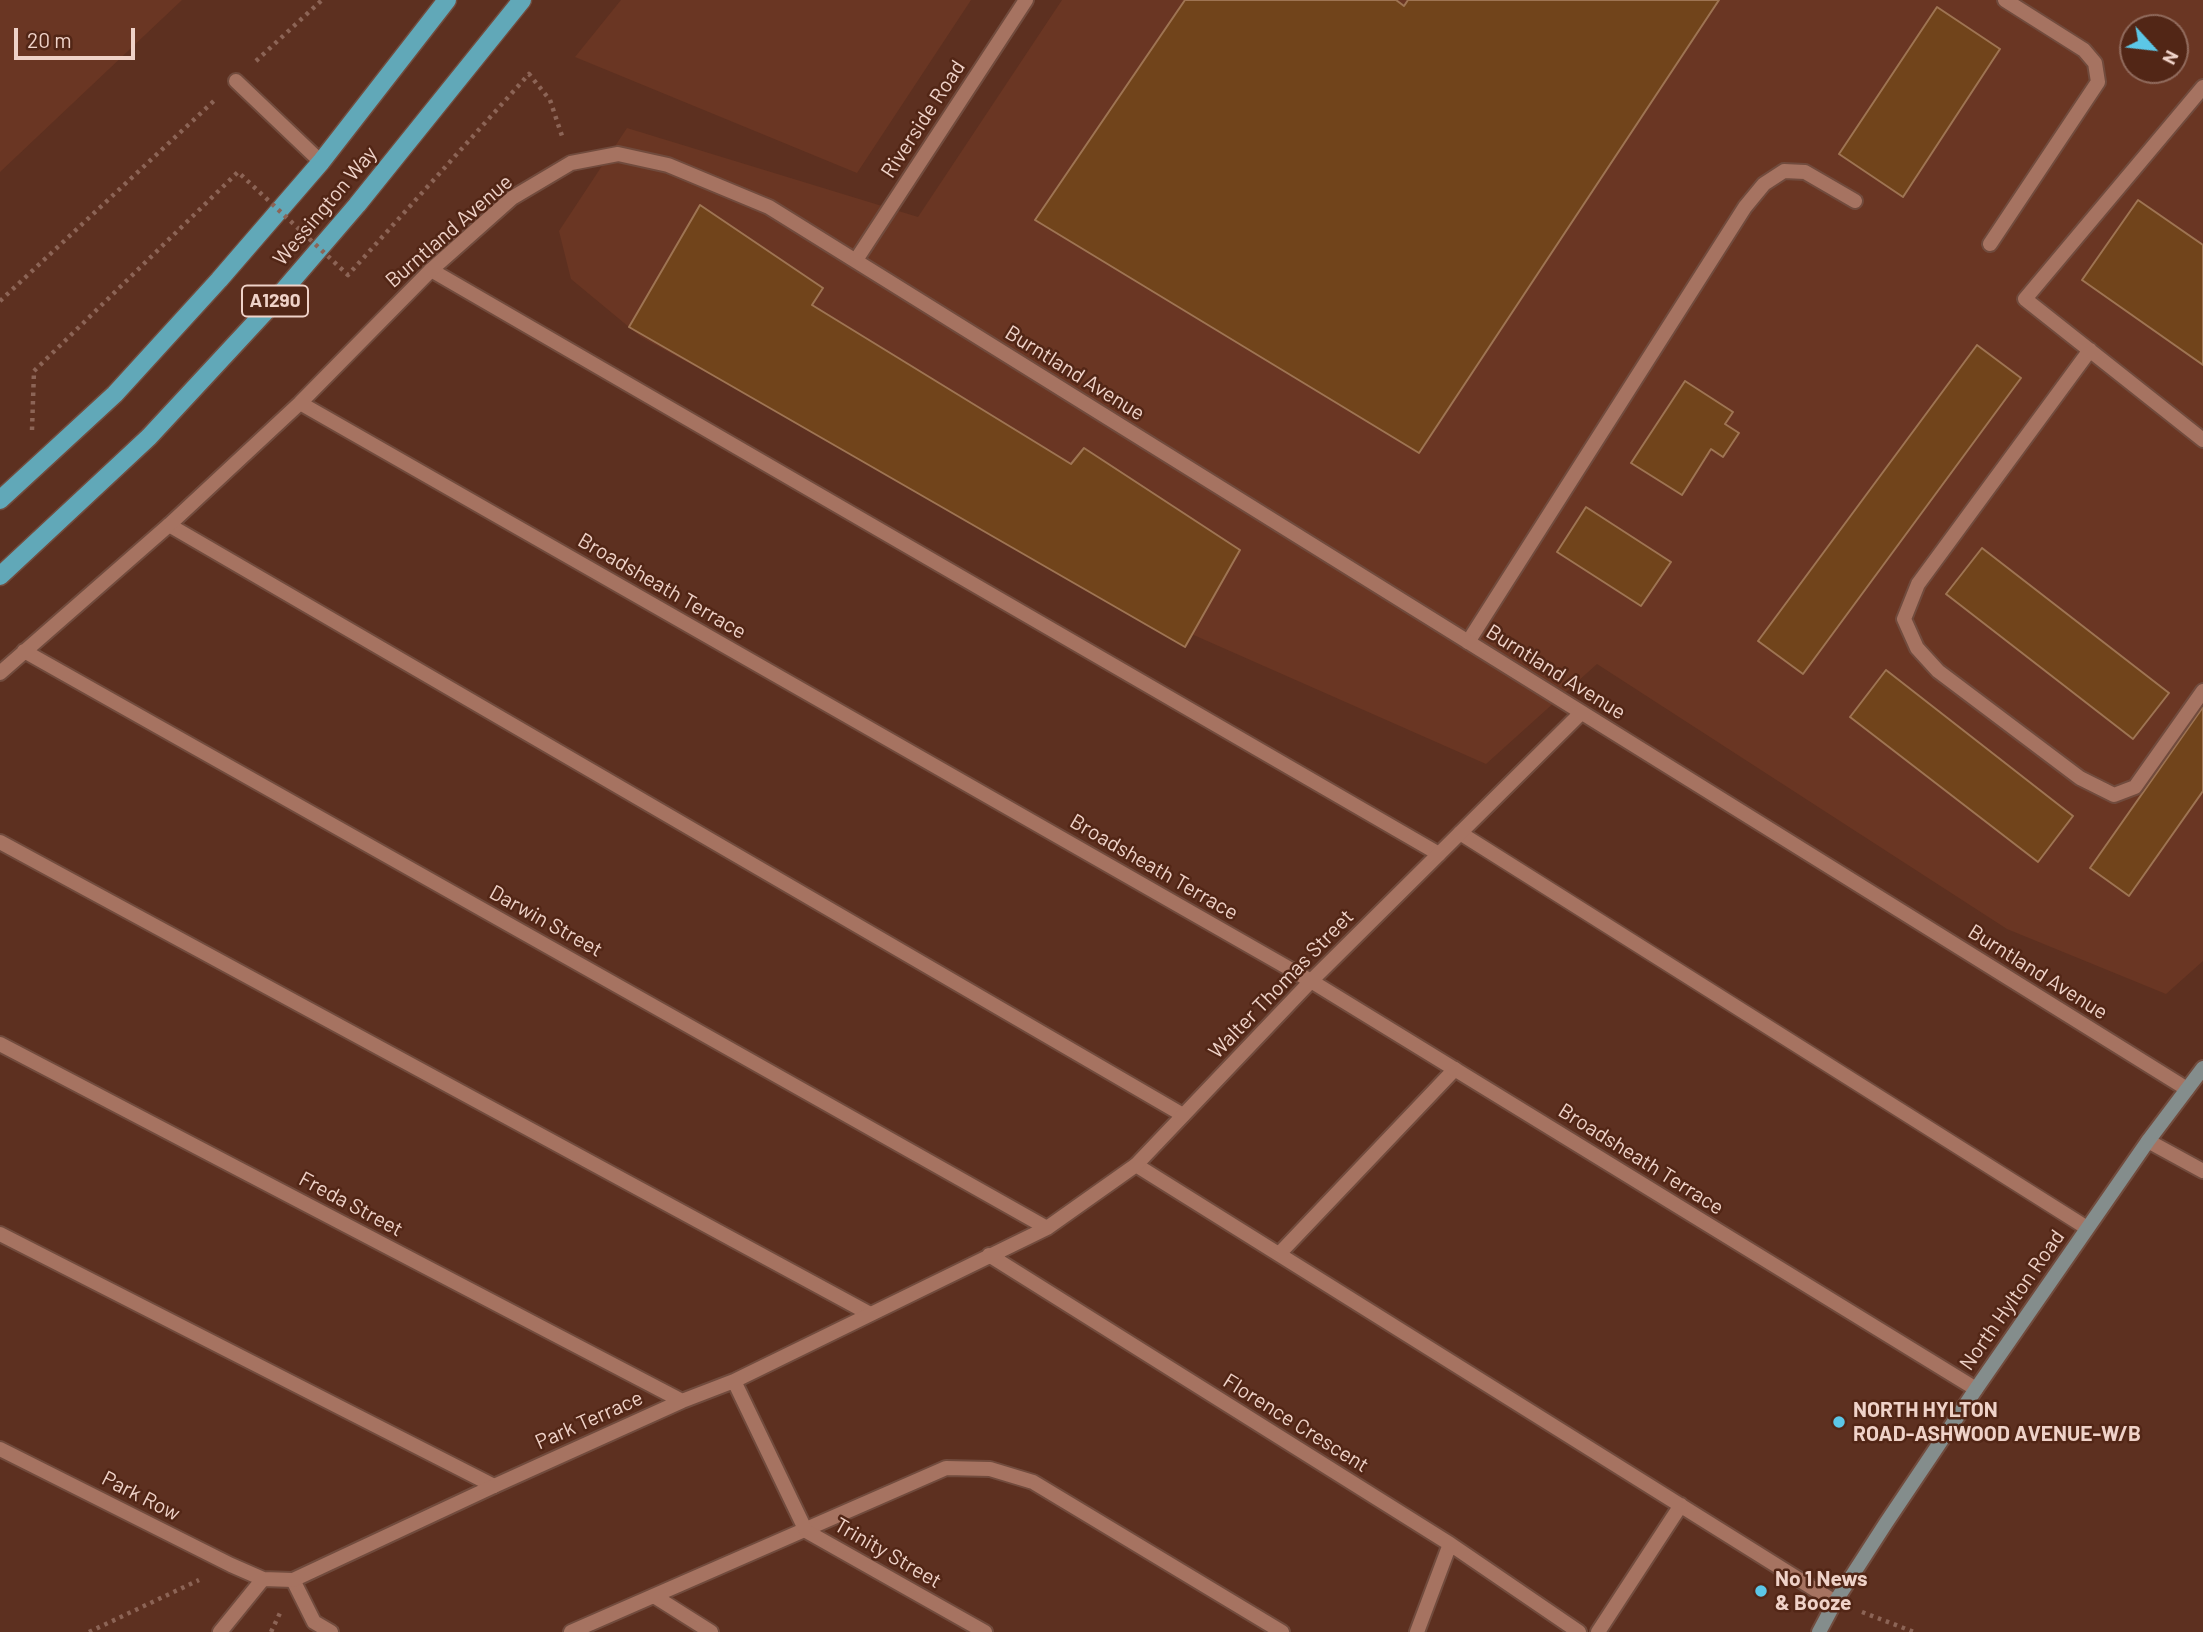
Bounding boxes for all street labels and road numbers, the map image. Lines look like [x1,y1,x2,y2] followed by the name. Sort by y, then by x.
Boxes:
[876,55,970,183] street label: Riverside Road
[268,141,382,271] street label: Wessington Way
[380,169,518,293] street label: Burntland Avenue
[242,286,308,316] road number: A1290
[1001,320,1149,426] street label: Burntland Avenue
[573,528,751,644] street label: Broadsheath Terrace
[1482,619,1630,725] street label: Burntland Avenue
[1065,809,1243,925] street label: Broadsheath Terrace
[485,880,607,962] street label: Darwin Street
[1203,904,1359,1064] street label: Walter Thomas Street
[1964,919,2112,1025] street label: Burntland Avenue
[1554,1098,1728,1220] street label: Broadsheath Terrace
[295,1166,407,1242] street label: Freda Street
[1954,1225,2070,1375] street label: North Hylton Road
[1219,1368,1373,1478] street label: Florence Crescent
[531,1385,647,1455] street label: Park Terrace
[98,1466,184,1526] street label: Park Row
[830,1512,946,1594] street label: Trinity Street

